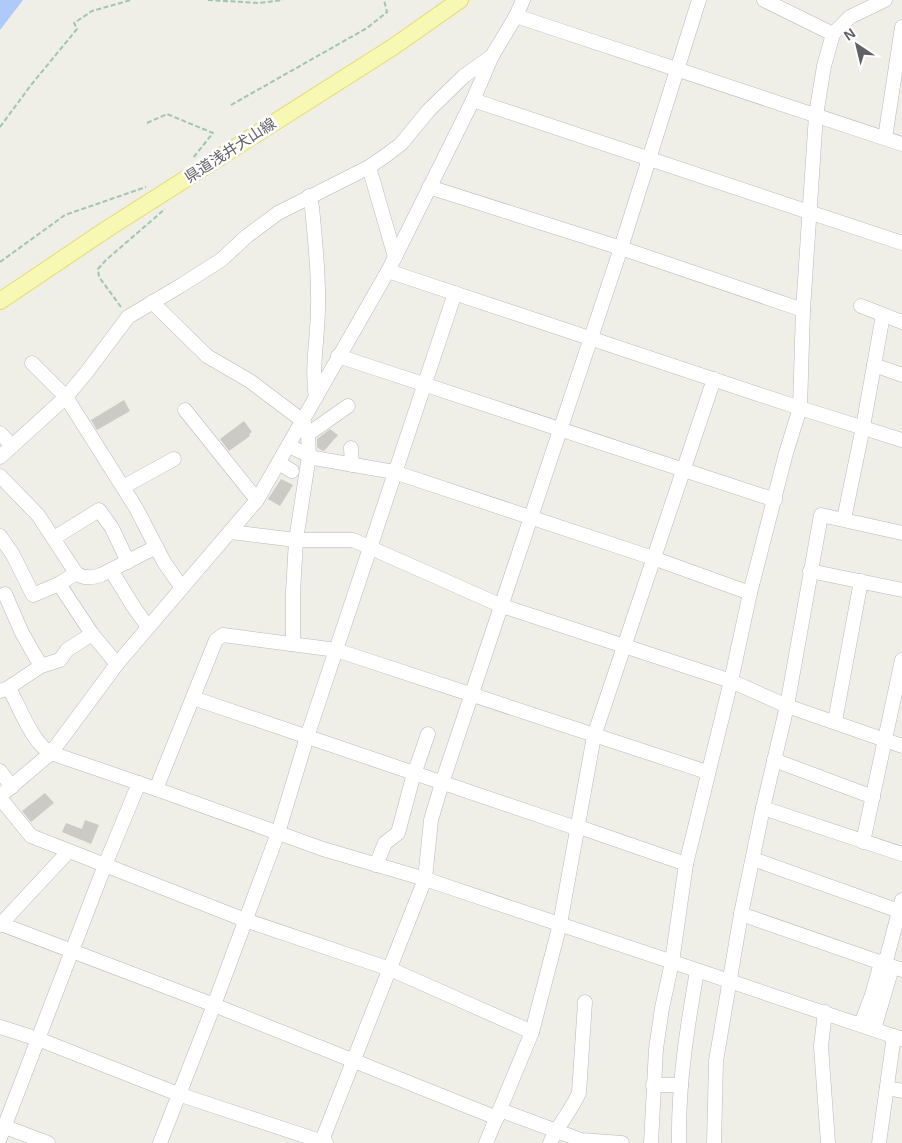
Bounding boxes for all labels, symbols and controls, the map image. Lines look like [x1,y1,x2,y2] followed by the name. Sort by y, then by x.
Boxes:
[832,20,882,70] north arrow
[841,25,858,44] text: N
[181,114,279,186] street label: 県道浅井犬山線

